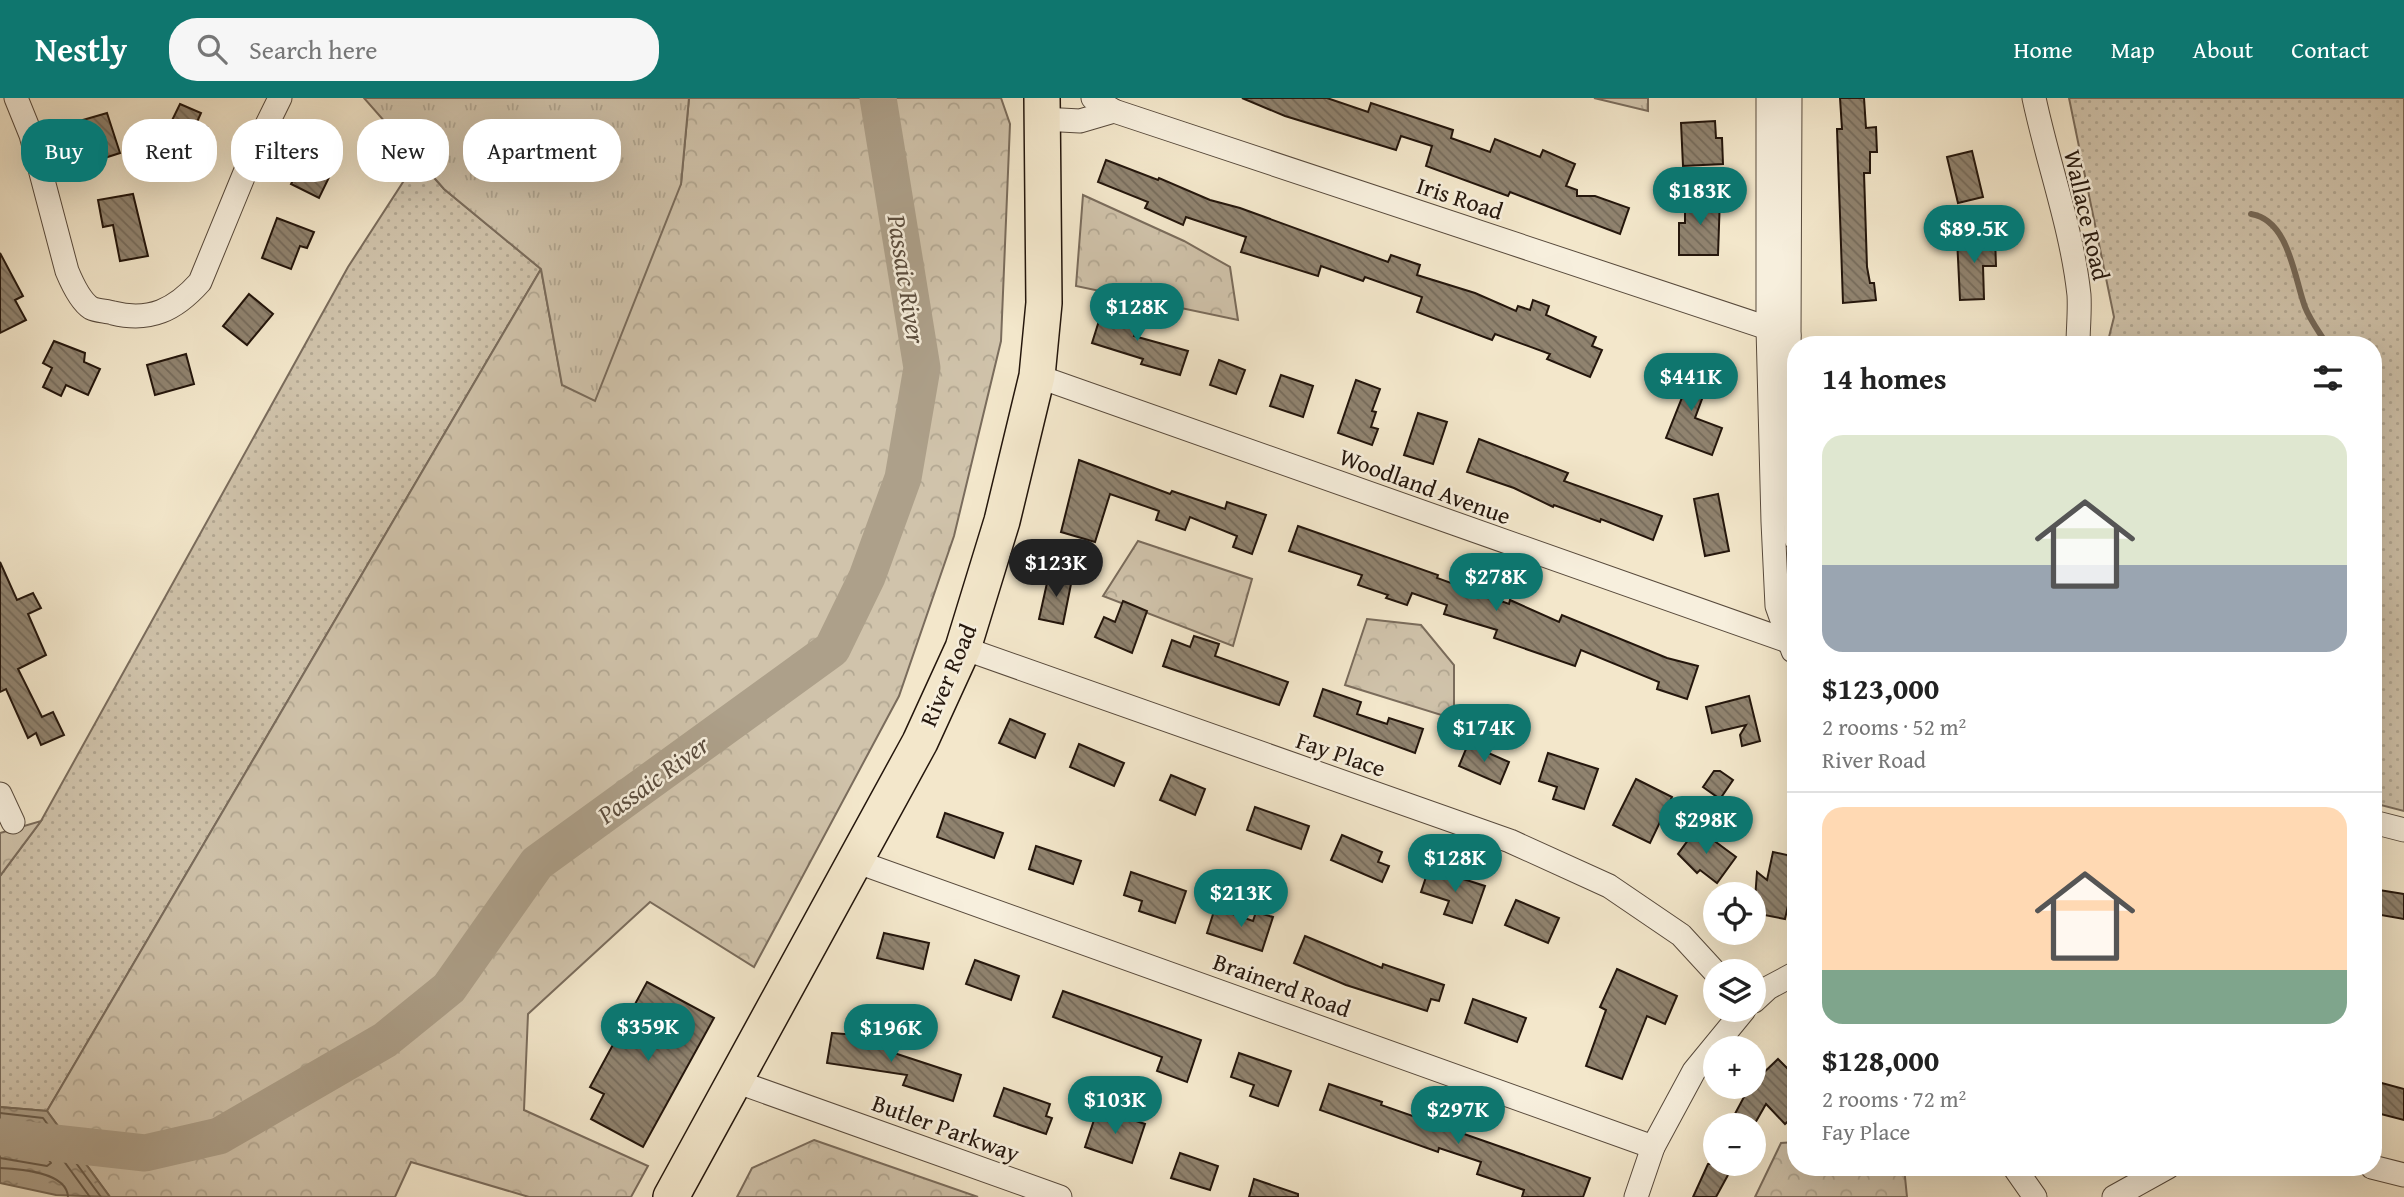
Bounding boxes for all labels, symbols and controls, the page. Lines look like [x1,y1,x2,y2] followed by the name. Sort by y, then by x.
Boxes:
[169,18,659,81] search box
[35,25,127,73] text: Nestly
[193,30,231,68] icon: search
[249,30,377,69] text: Search here
[2014,32,2073,67] text: Home
[2111,32,2155,67] text: Map
[2193,32,2253,67] text: About
[2291,32,2369,67] text: Contact
[21,119,108,182] chip: Buy
[122,119,217,182] chip: Rent
[231,119,343,182] chip: Filters
[357,119,449,182] chip: New
[463,119,621,182] chip: Apartment
[2055,146,2119,284] street label: Wallace Road
[1651,167,1749,227] pin: $183K
[1412,168,1508,228] street label: Iris Road
[1669,173,1731,206] text: $183K
[1917,206,2031,265] pin: $89.5K
[877,211,937,348] water label: Passaic River
[1940,211,2008,244] text: $89.5K
[1088,284,1186,343] pin: $128K
[1106,289,1168,322] text: $128K
[1642,354,1740,413] pin: $441K
[1822,356,1947,400] text: 14 homes
[1660,359,1722,392] text: $441K
[2309,359,2347,397] icon: filters
[1334,439,1516,533] street label: Woodland Avenue
[2022,481,2148,607] icon: home
[1007,540,1105,599] pin: $123K
[1025,545,1087,578] text: $123K
[1447,554,1545,613] pin: $278K
[1465,559,1527,592] text: $278K
[911,618,985,732] street label: River Road
[1822,666,1939,710] text: $123,000
[1435,704,1533,764] pin: $174K
[1453,710,1515,743] text: $174K
[1822,710,1966,743] text: 2 rooms · 52 m²
[1292,722,1390,786] street label: Fay Place
[588,724,718,834] water label: Passaic River
[1822,743,1926,776] text: River Road
[1657,796,1755,856] pin: $298K
[1675,802,1737,835] text: $298K
[1406,834,1504,894] pin: $128K
[1424,840,1486,873] text: $128K
[2022,853,2148,979] icon: home
[1192,870,1290,929] pin: $213K
[1210,875,1272,908] text: $213K
[1703,882,1766,1176] map controls
[1703,882,1766,945] button: locate
[1208,944,1356,1026] street label: Brainerd Road
[1703,959,1766,1022] button: layers
[599,1004,697,1063] pin: $359K
[842,1004,940,1064] pin: $196K
[617,1009,679,1042] text: $359K
[860,1010,922,1043] text: $196K
[1703,1036,1766,1099] button: +
[1822,1038,1939,1082] text: $128,000
[1066,1076,1164,1136] pin: $103K
[1084,1082,1146,1115] text: $103K
[1822,1082,1966,1115] text: 2 rooms · 72 m²
[867,1085,1025,1171] street label: Butler Parkway
[1409,1086,1507,1146] pin: $297K
[1427,1092,1489,1125] text: $297K
[1703,1113,1766,1176] button: −
[1822,1115,1910,1148] text: Fay Place

